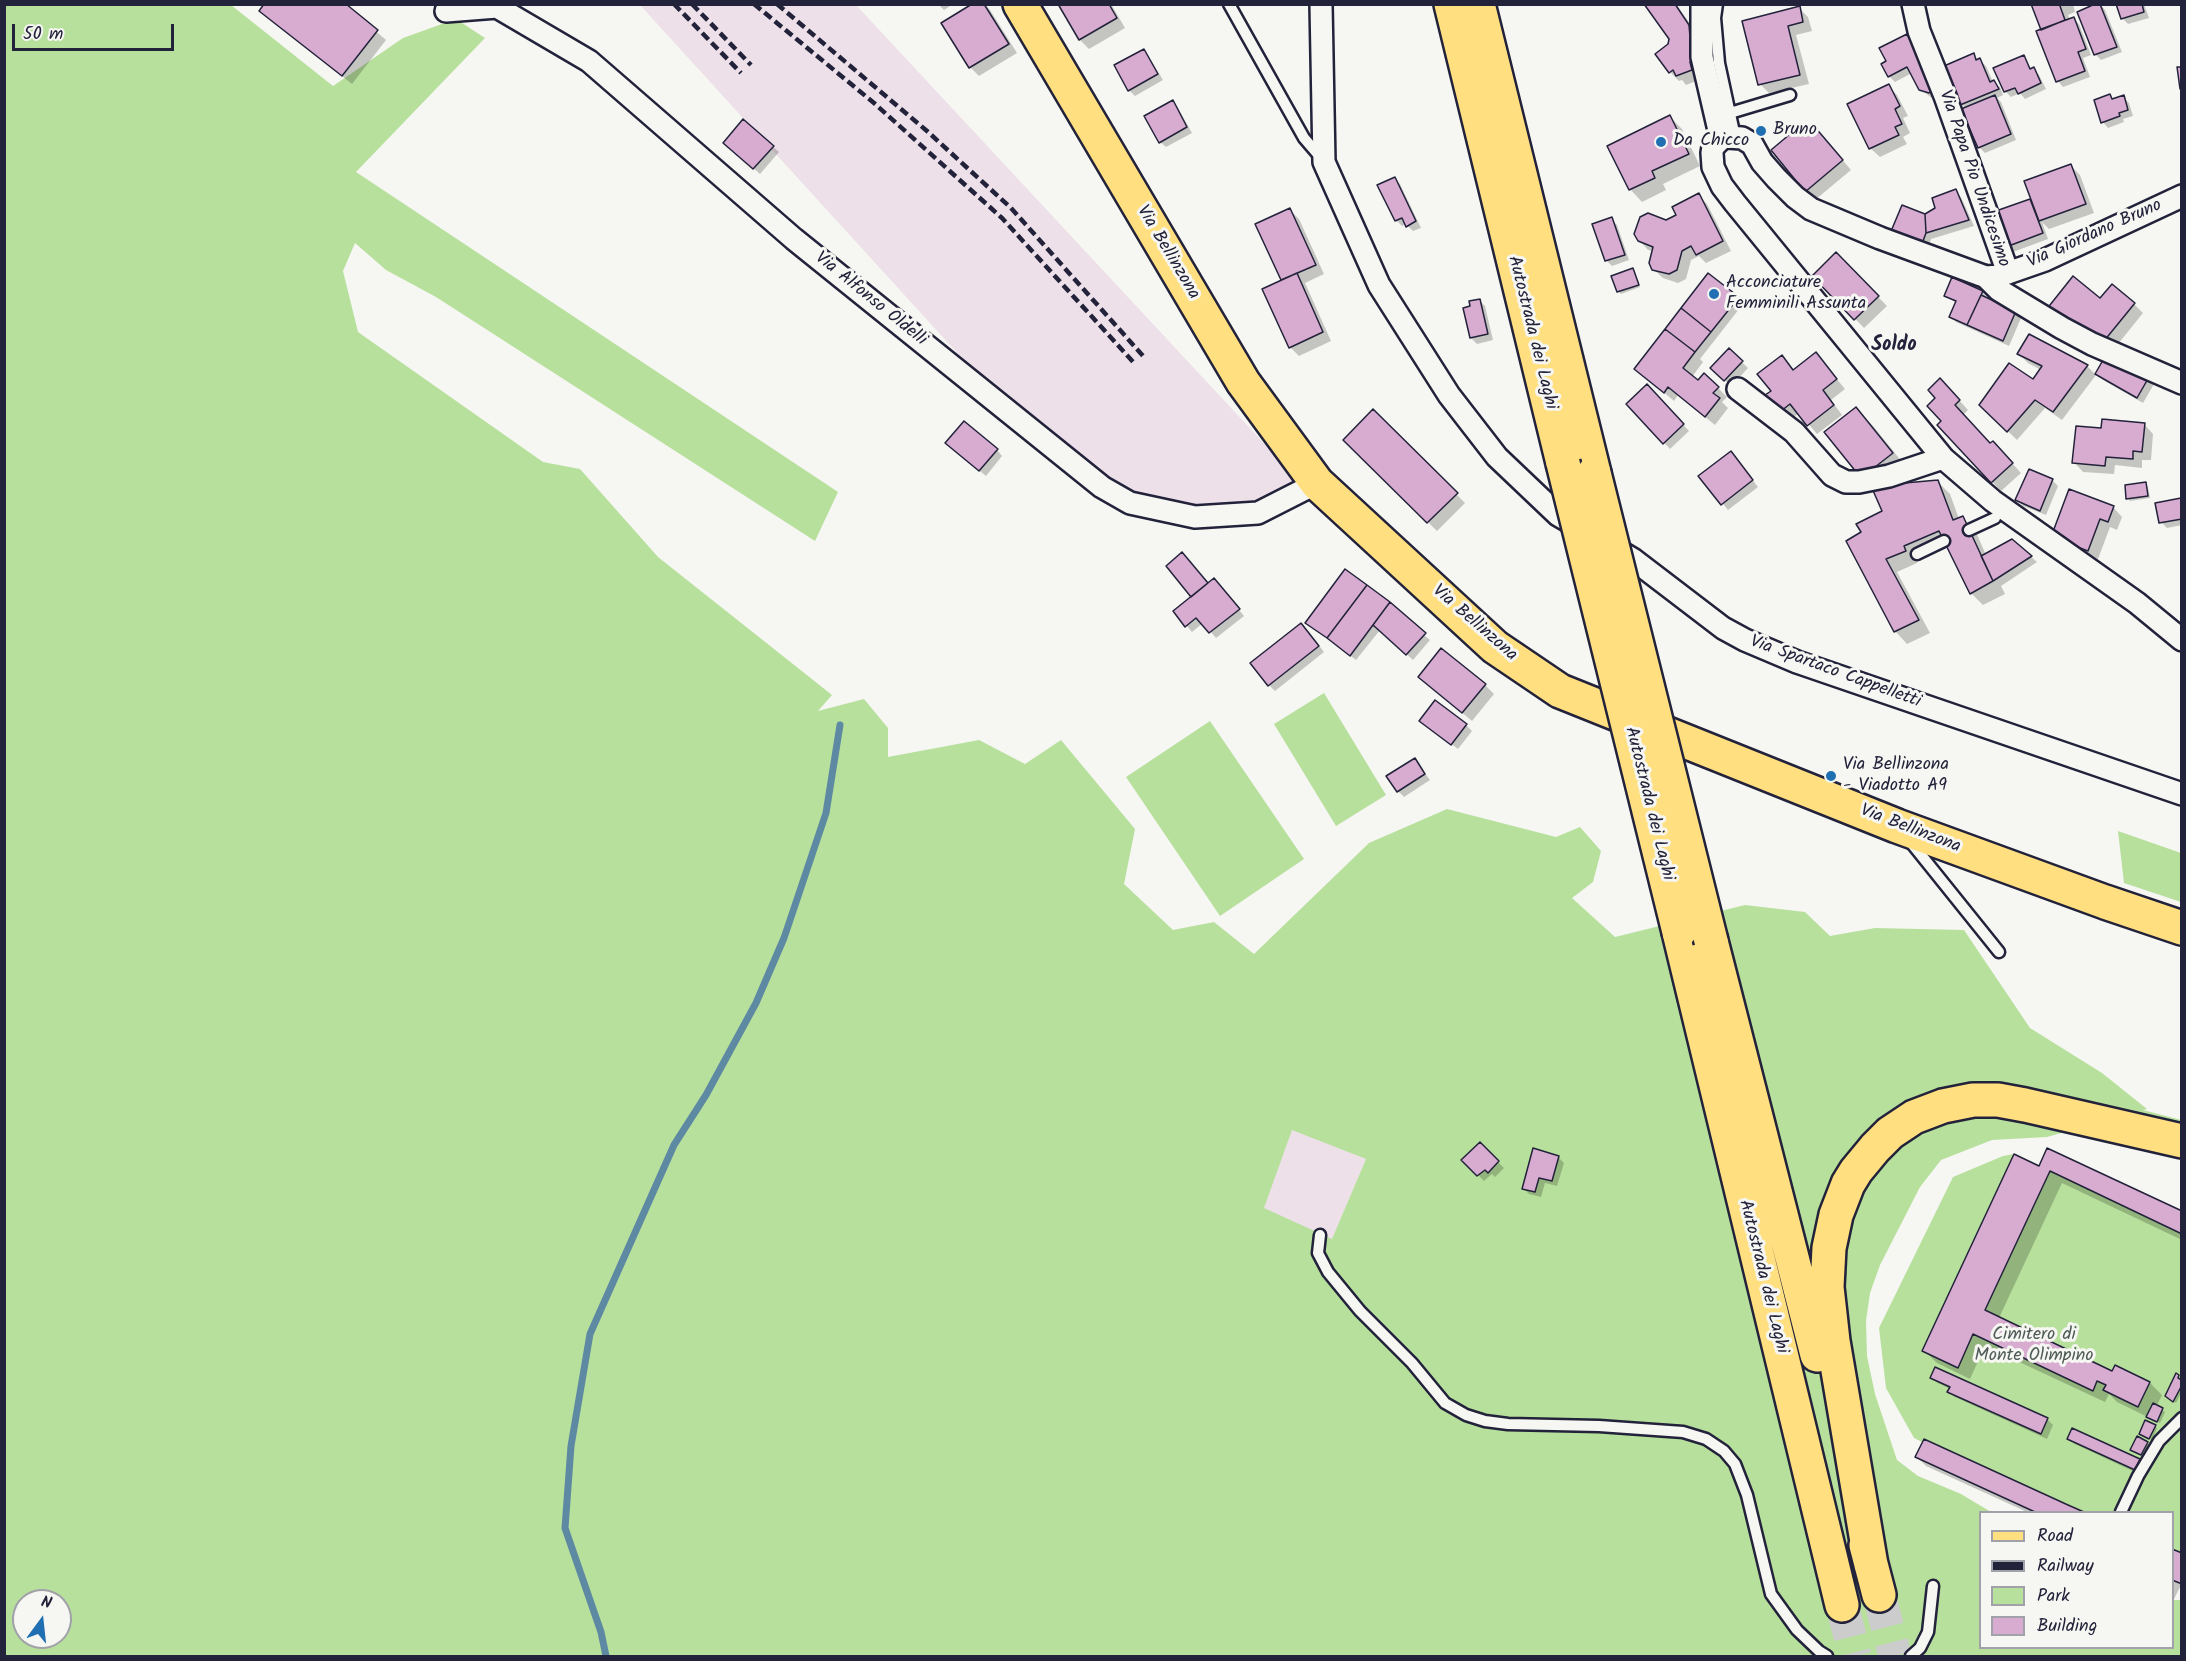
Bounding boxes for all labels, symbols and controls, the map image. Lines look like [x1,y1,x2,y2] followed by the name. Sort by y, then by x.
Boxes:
[15,12,177,50] scale bar
[23,20,63,49] text: 50 m
[1933,88,2013,270] street label: Via Papa Pio Undicesimo
[1773,120,1817,142] place label: Bruno
[1754,124,1768,138] marker: Bruno
[1673,131,1749,153] place label: Da Chicco
[1654,135,1668,149] marker: Da Chicco
[2024,196,2166,274] street label: Via Giordano Bruno
[1130,202,1204,304] street label: Via Bellinzona
[810,248,930,352] street label: Via Alfonso Oldelli
[1501,254,1561,412] street label: Autostrada dei Laghi
[1726,273,1866,316] place label: Acconciature Femminili Assunta
[1707,287,1721,301] marker: Acconciature Femminili Assunta
[1871,335,1917,359] district label: Soldo
[1427,581,1521,667] street label: Via Bellinzona
[1746,632,1924,714] street label: Via Spartaco Cappelletti
[1618,725,1678,883] street label: Autostrada dei Laghi
[1843,755,1949,798] place label: Via Bellinzona - Viadotto A9
[1824,769,1838,783] marker: Via Bellinzona - Viadotto A9
[1857,801,1963,859] street label: Via Bellinzona
[1732,1198,1792,1356] street label: Autostrada dei Laghi
[1975,1325,2093,1368] park label: Cimitero di Monte Olimpino
[1979,1511,2174,1649] legend
[2037,1522,2073,1551] text: Road
[2037,1552,2094,1581] text: Railway
[2037,1582,2070,1611] text: Park
[12,1589,72,1649] north arrow
[38,1590,54,1616] text: N
[2037,1612,2097,1641] text: Building

